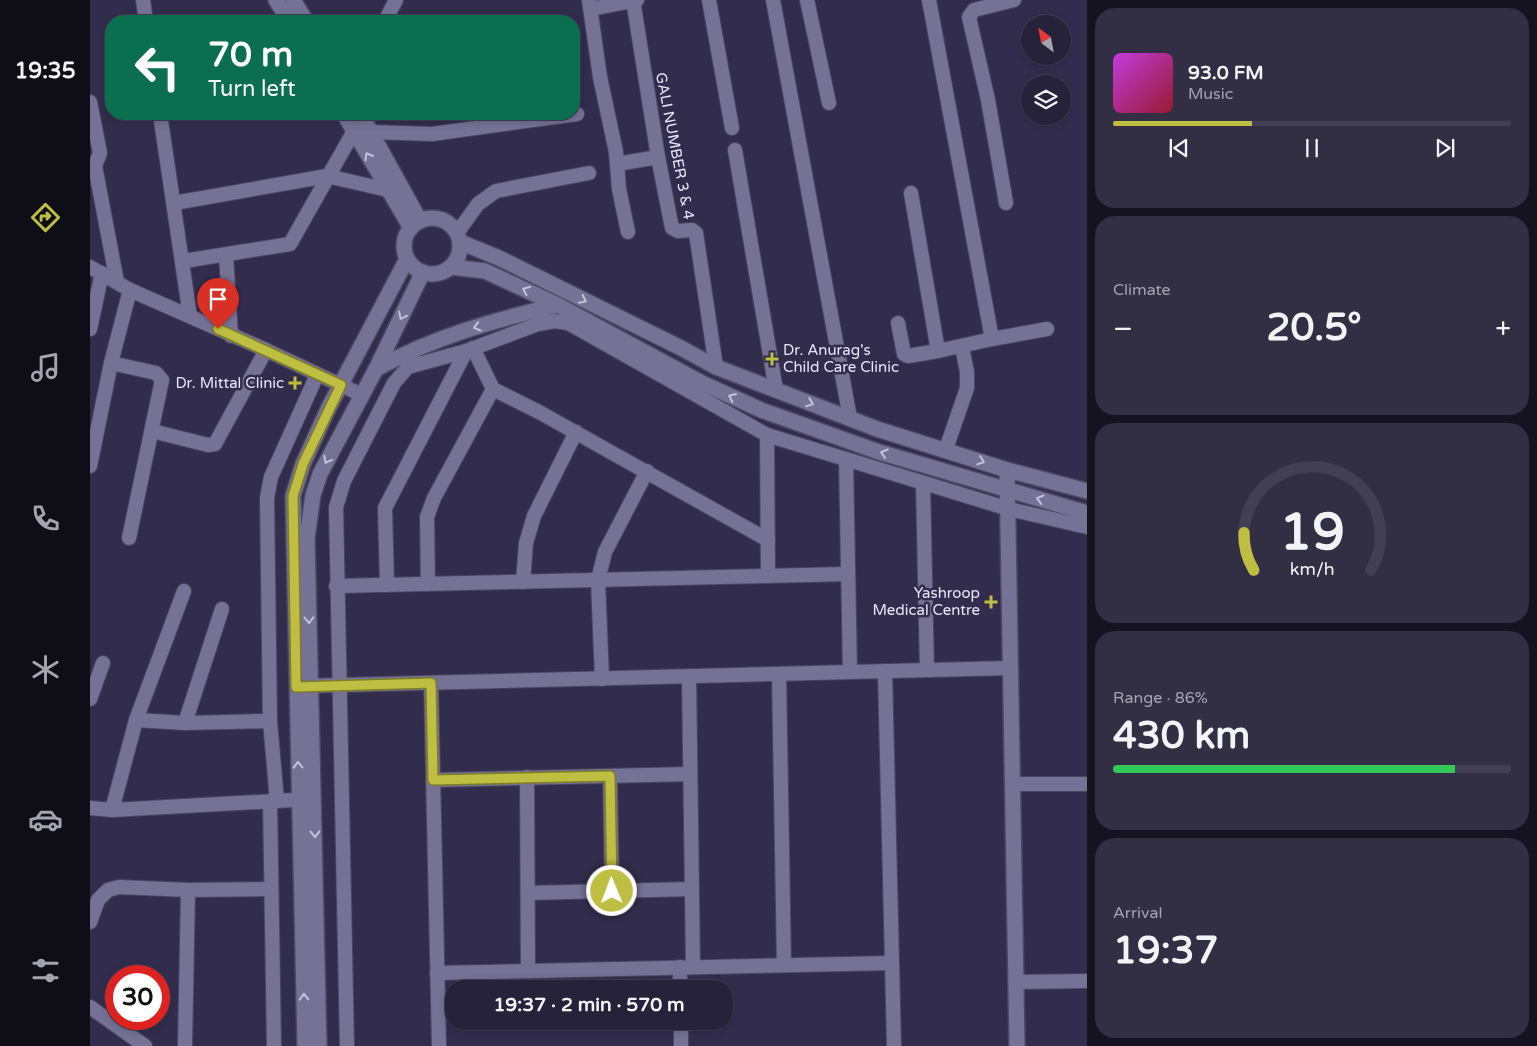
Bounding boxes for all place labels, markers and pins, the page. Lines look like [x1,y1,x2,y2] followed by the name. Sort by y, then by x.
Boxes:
[197,278,239,329] pin
[783,341,899,376] place label: Dr. Anurag's Child Care Clinic
[765,352,779,366] marker: Dr. Anurag's Child Care Clinic
[175,374,284,392] place label: Dr. Mittal Clinic
[288,376,302,390] marker: Dr. Mittal Clinic
[873,584,980,619] place label: Yashroop Medical Centre
[984,595,998,609] marker: Yashroop Medical Centre

